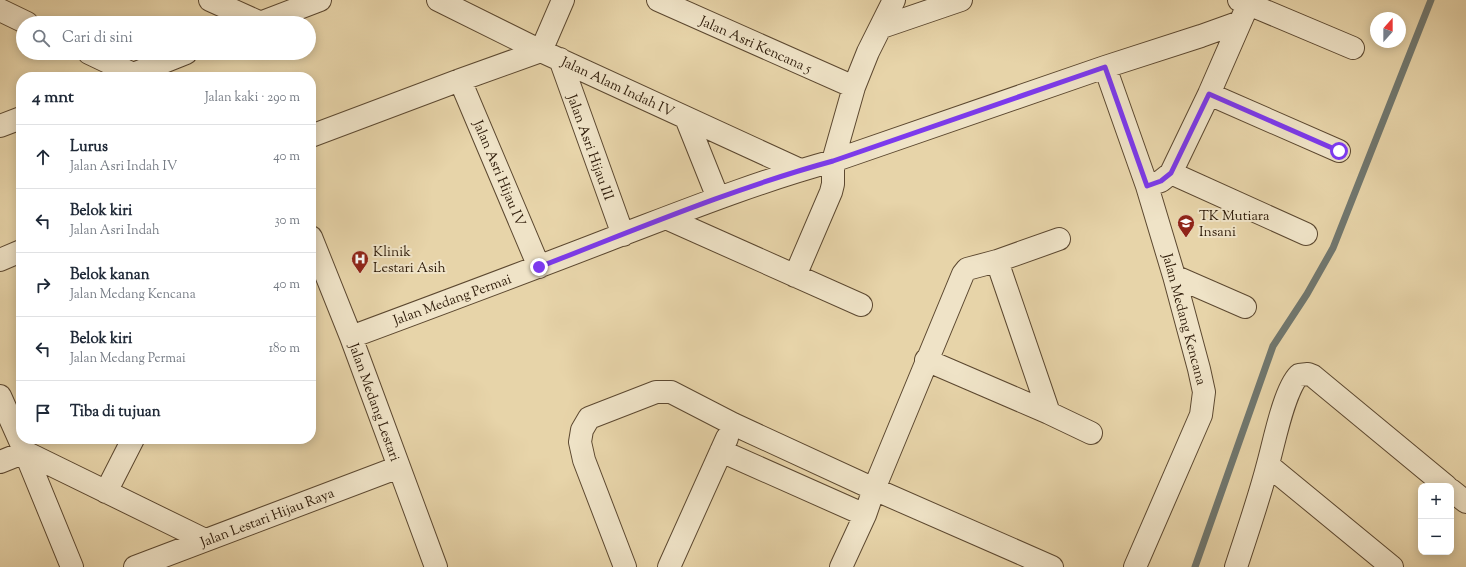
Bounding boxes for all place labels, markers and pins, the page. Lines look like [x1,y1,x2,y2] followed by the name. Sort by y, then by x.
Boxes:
[1199,207,1270,243] place label: TK Mutiara Insani
[1176,213,1196,238] school or university icon: TK Mutiara Insani
[373,243,446,279] place label: Klinik Lestari Asih
[350,249,370,274] hospital icon: Klinik Lestari Asih

